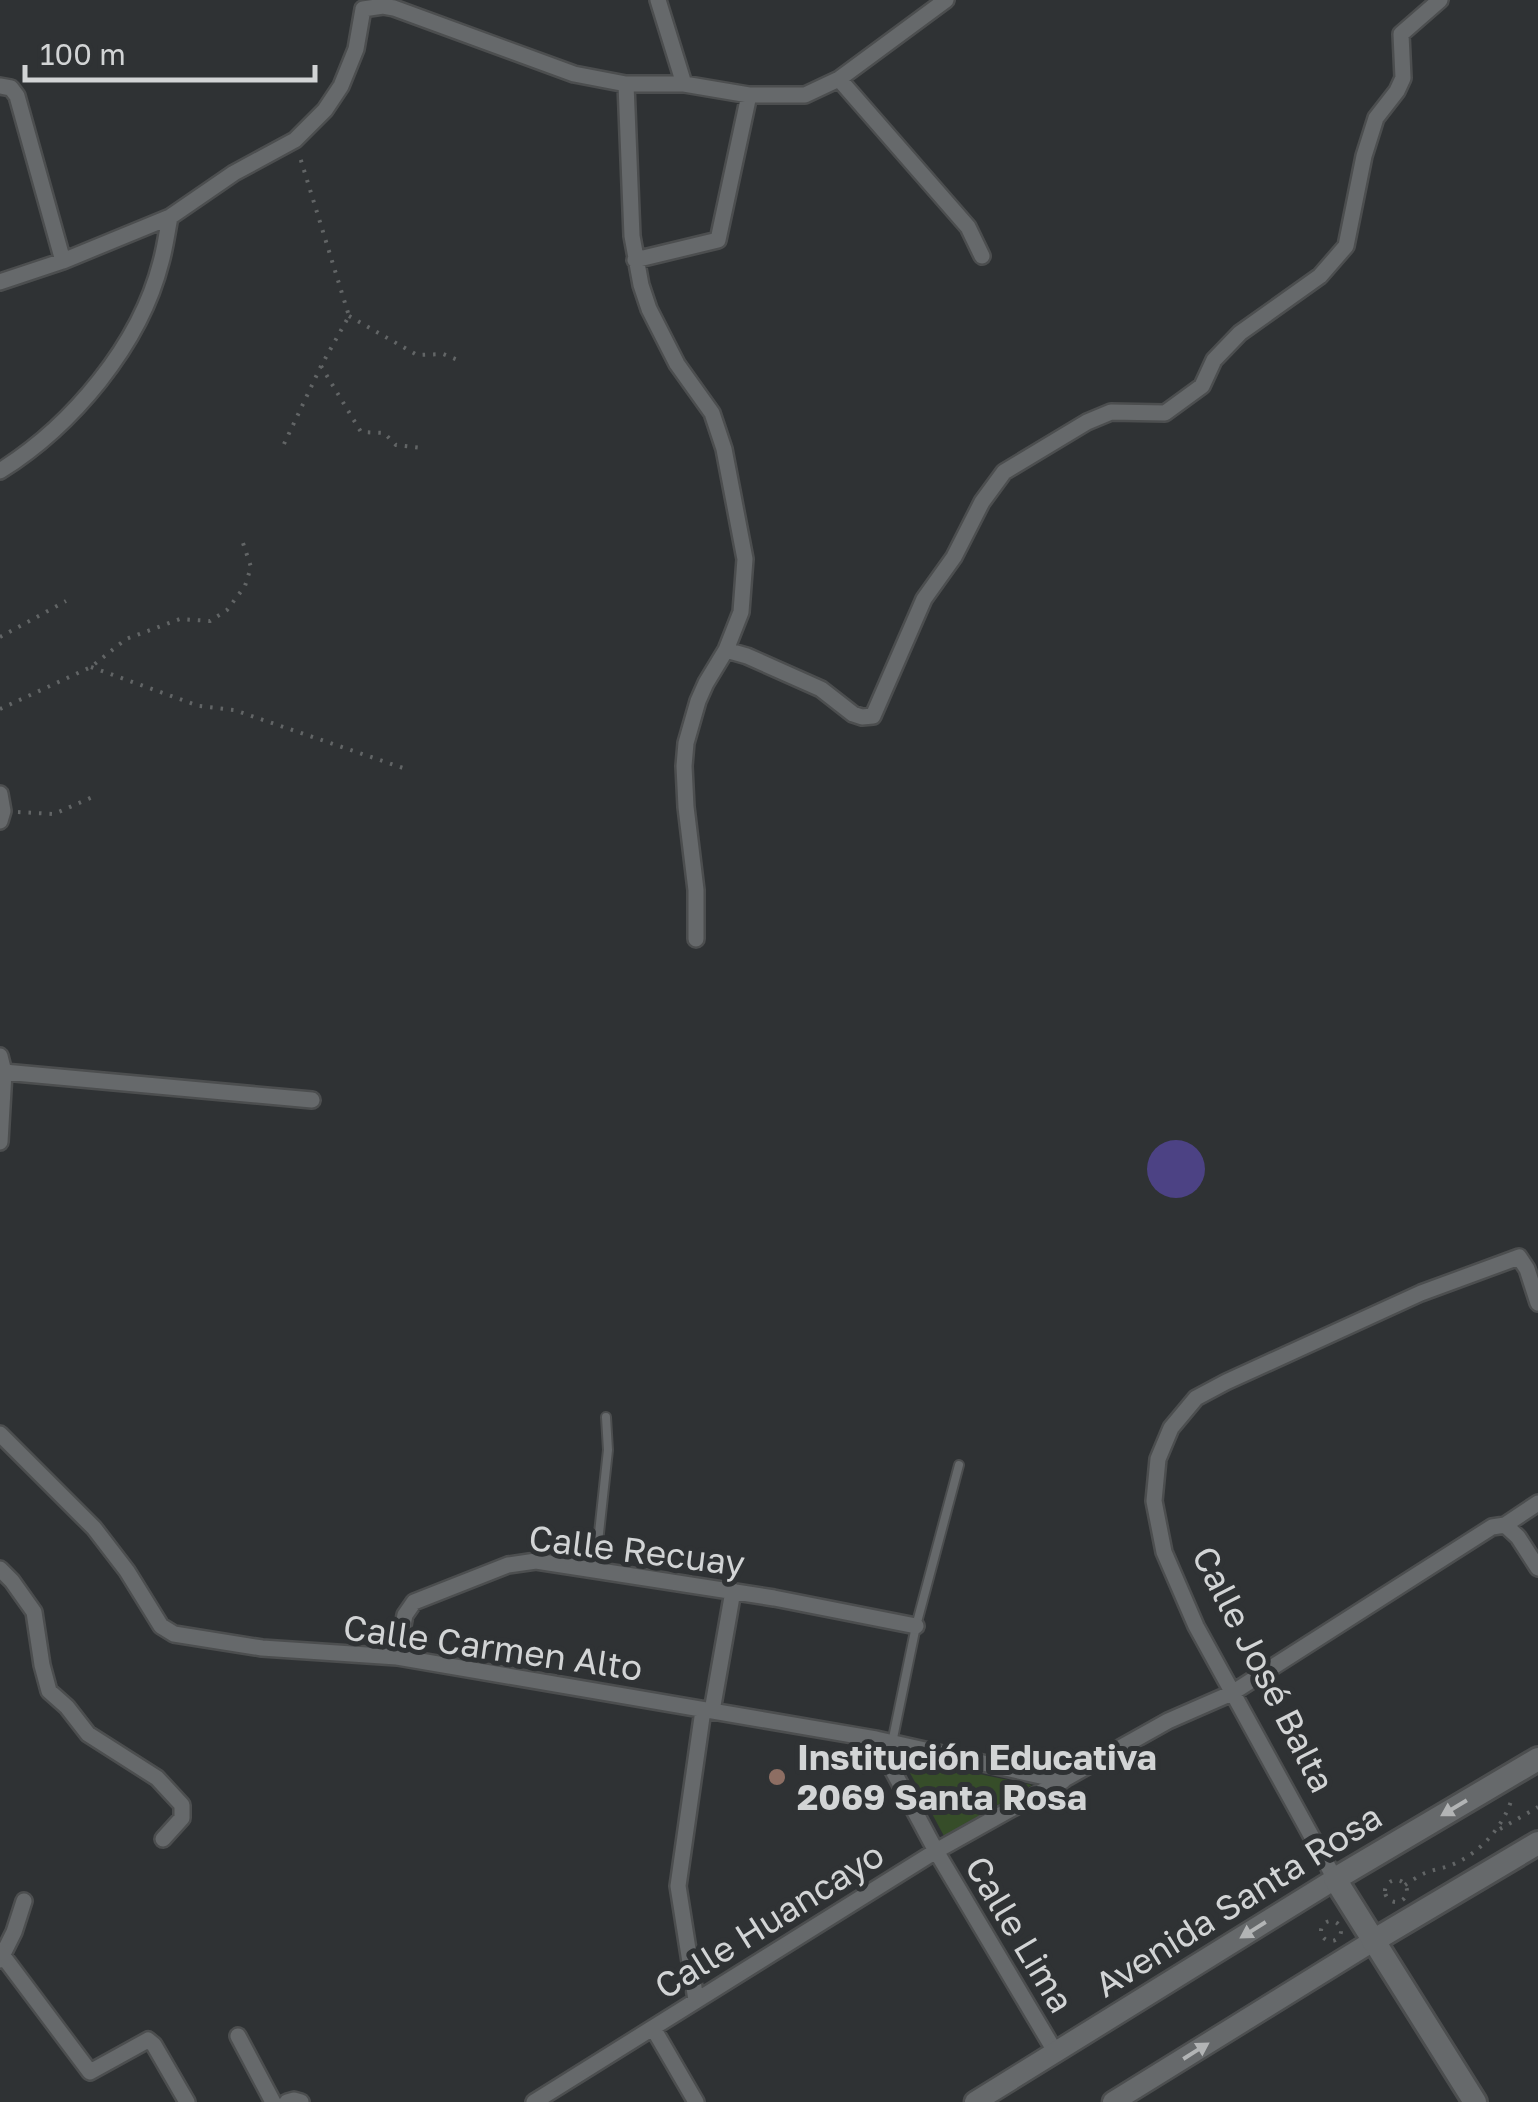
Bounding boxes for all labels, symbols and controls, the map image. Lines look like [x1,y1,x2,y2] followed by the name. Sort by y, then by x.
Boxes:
[25,20,315,82] scale bar
[40,36,126,72] text: 100 m
[527,1516,747,1584] street label: Calle Recuay
[1184,1539,1344,1799] street label: Calle José Balta
[341,1605,645,1689] street label: Calle Carmen Alto
[797,1736,1157,1818] place label: Institución Educativa 2069 Santa Rosa
[766,1766,788,1788] marker: Institución Educativa 2069 Santa Rosa
[1087,1795,1389,2005] street label: Avenida Santa Rosa
[1440,1799,1468,1816] one-way arrow
[647,1833,891,2007] street label: Calle Huancayo
[957,1848,1083,2020] street label: Calle Lima
[1239,1921,1266,1939] one-way arrow
[1182,2043,1210,2060] one-way arrow

